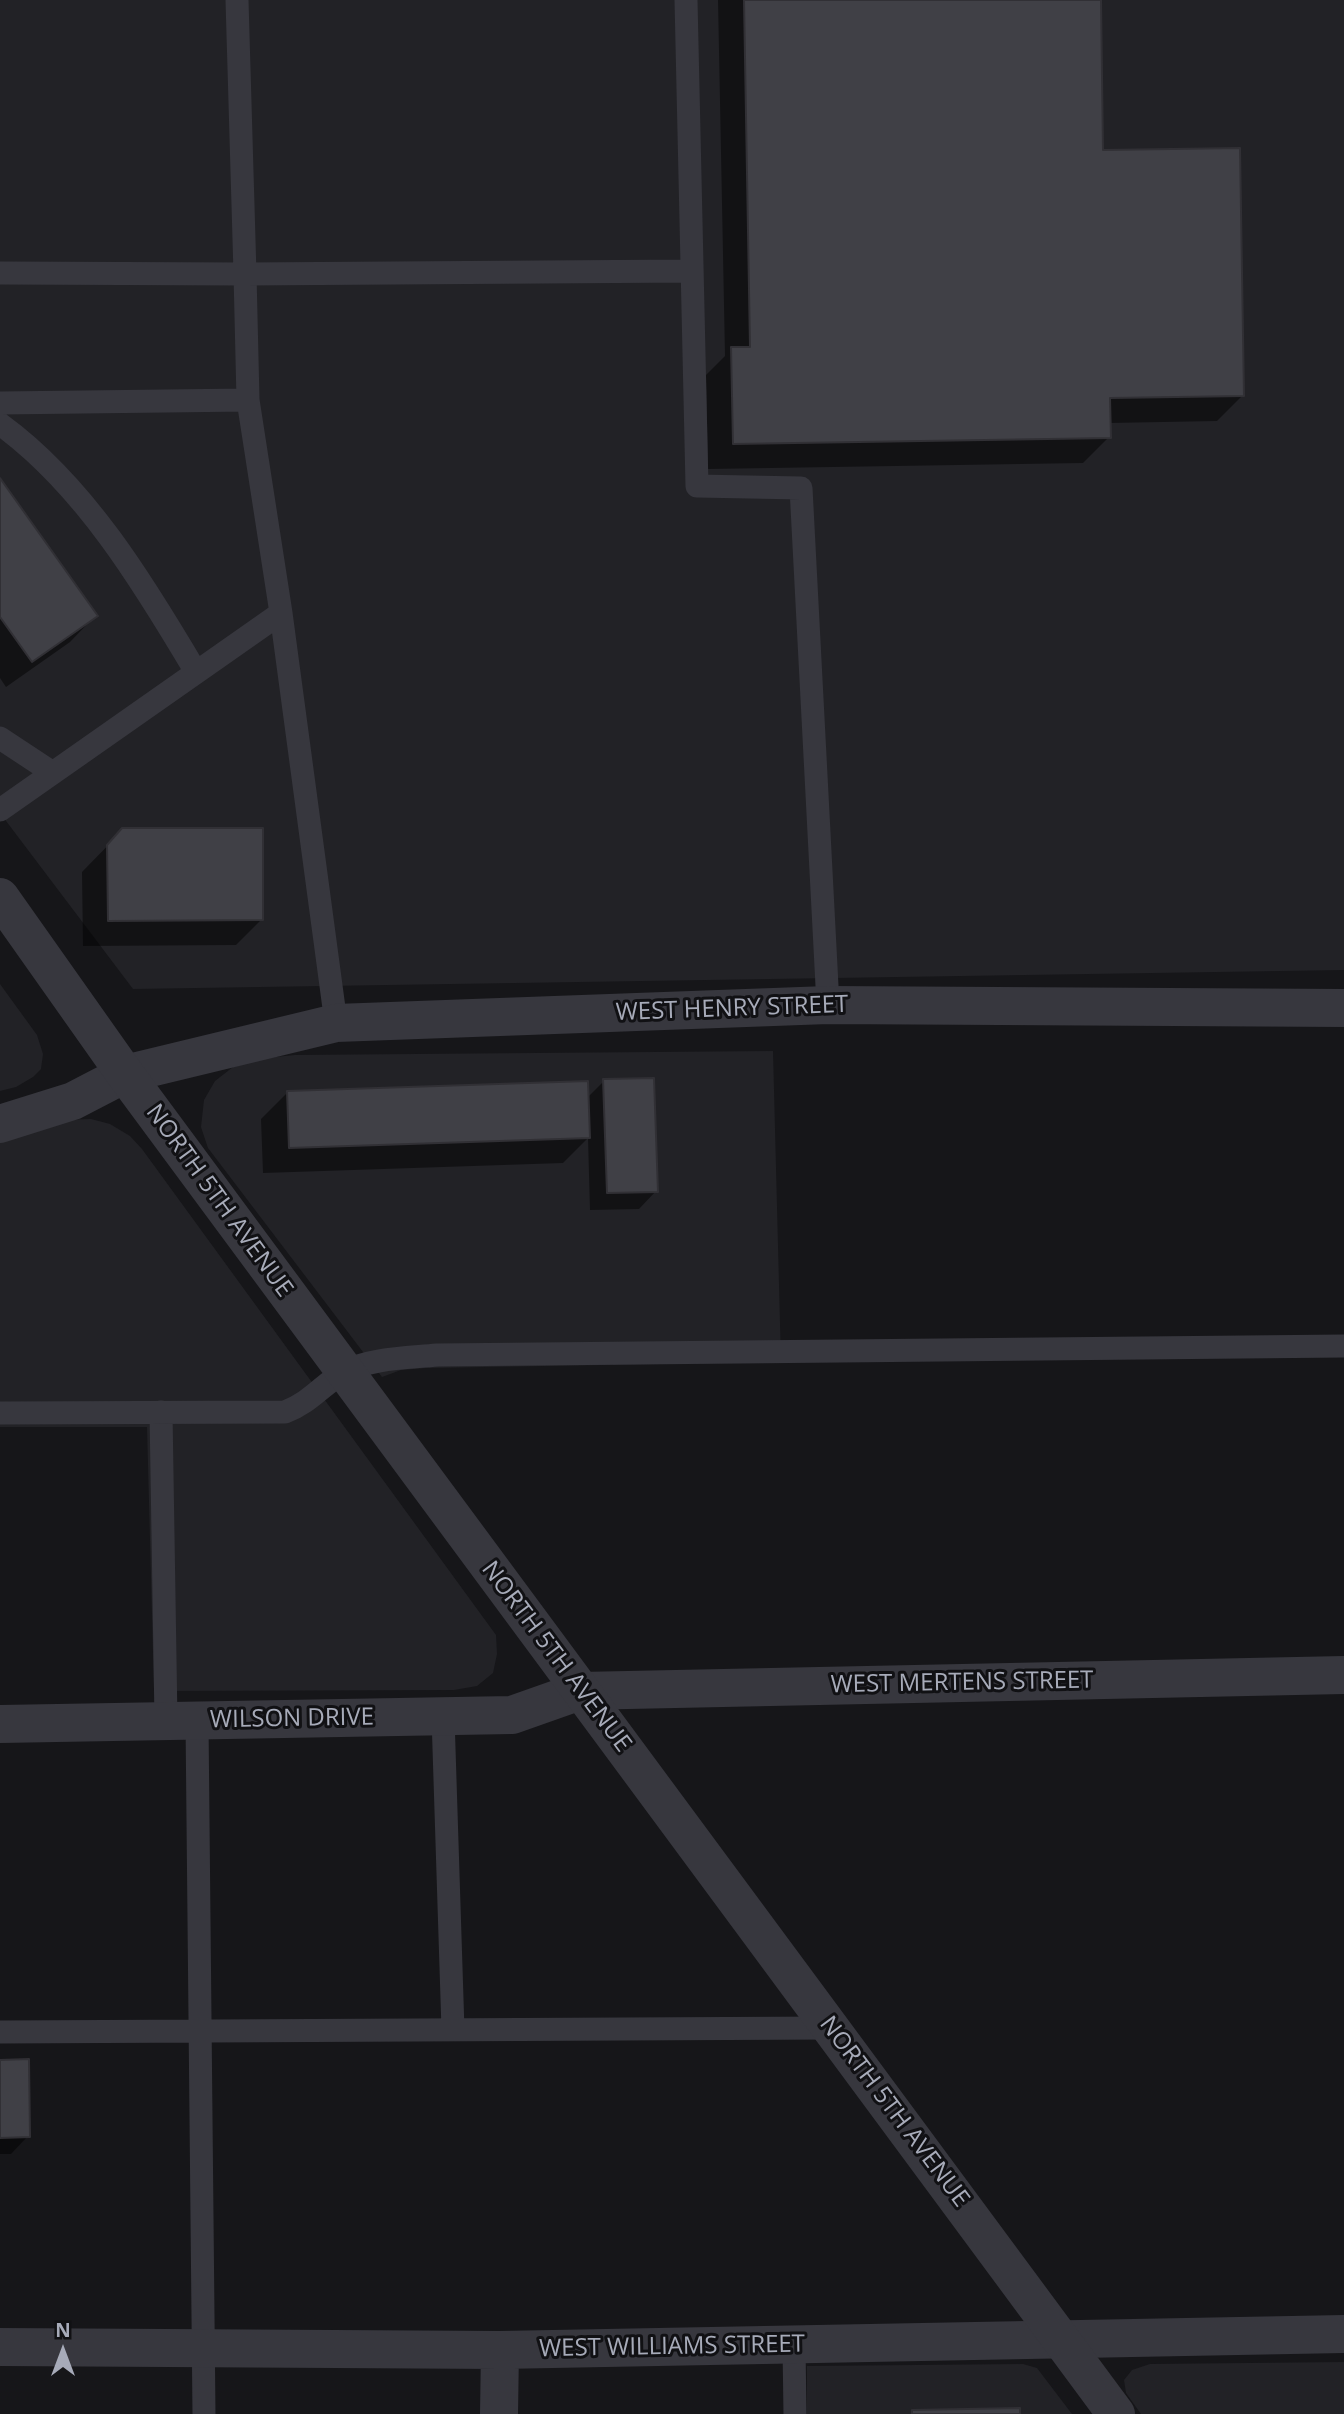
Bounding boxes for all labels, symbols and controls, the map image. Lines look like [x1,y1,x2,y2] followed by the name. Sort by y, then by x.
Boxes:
[615,991,849,1027] street label: WEST HENRY STREET
[139,1099,299,1303] street label: NORTH 5TH AVENUE
[475,1556,637,1758] street label: NORTH 5TH AVENUE
[830,1666,1094,1700] street label: WEST MERTENS STREET
[210,1703,374,1735] street label: WILSON DRIVE
[813,2011,975,2213] street label: NORTH 5TH AVENUE
[28,2316,98,2386] north arrow
[55,2317,71,2343] text: N
[539,2330,805,2364] street label: WEST WILLIAMS STREET

